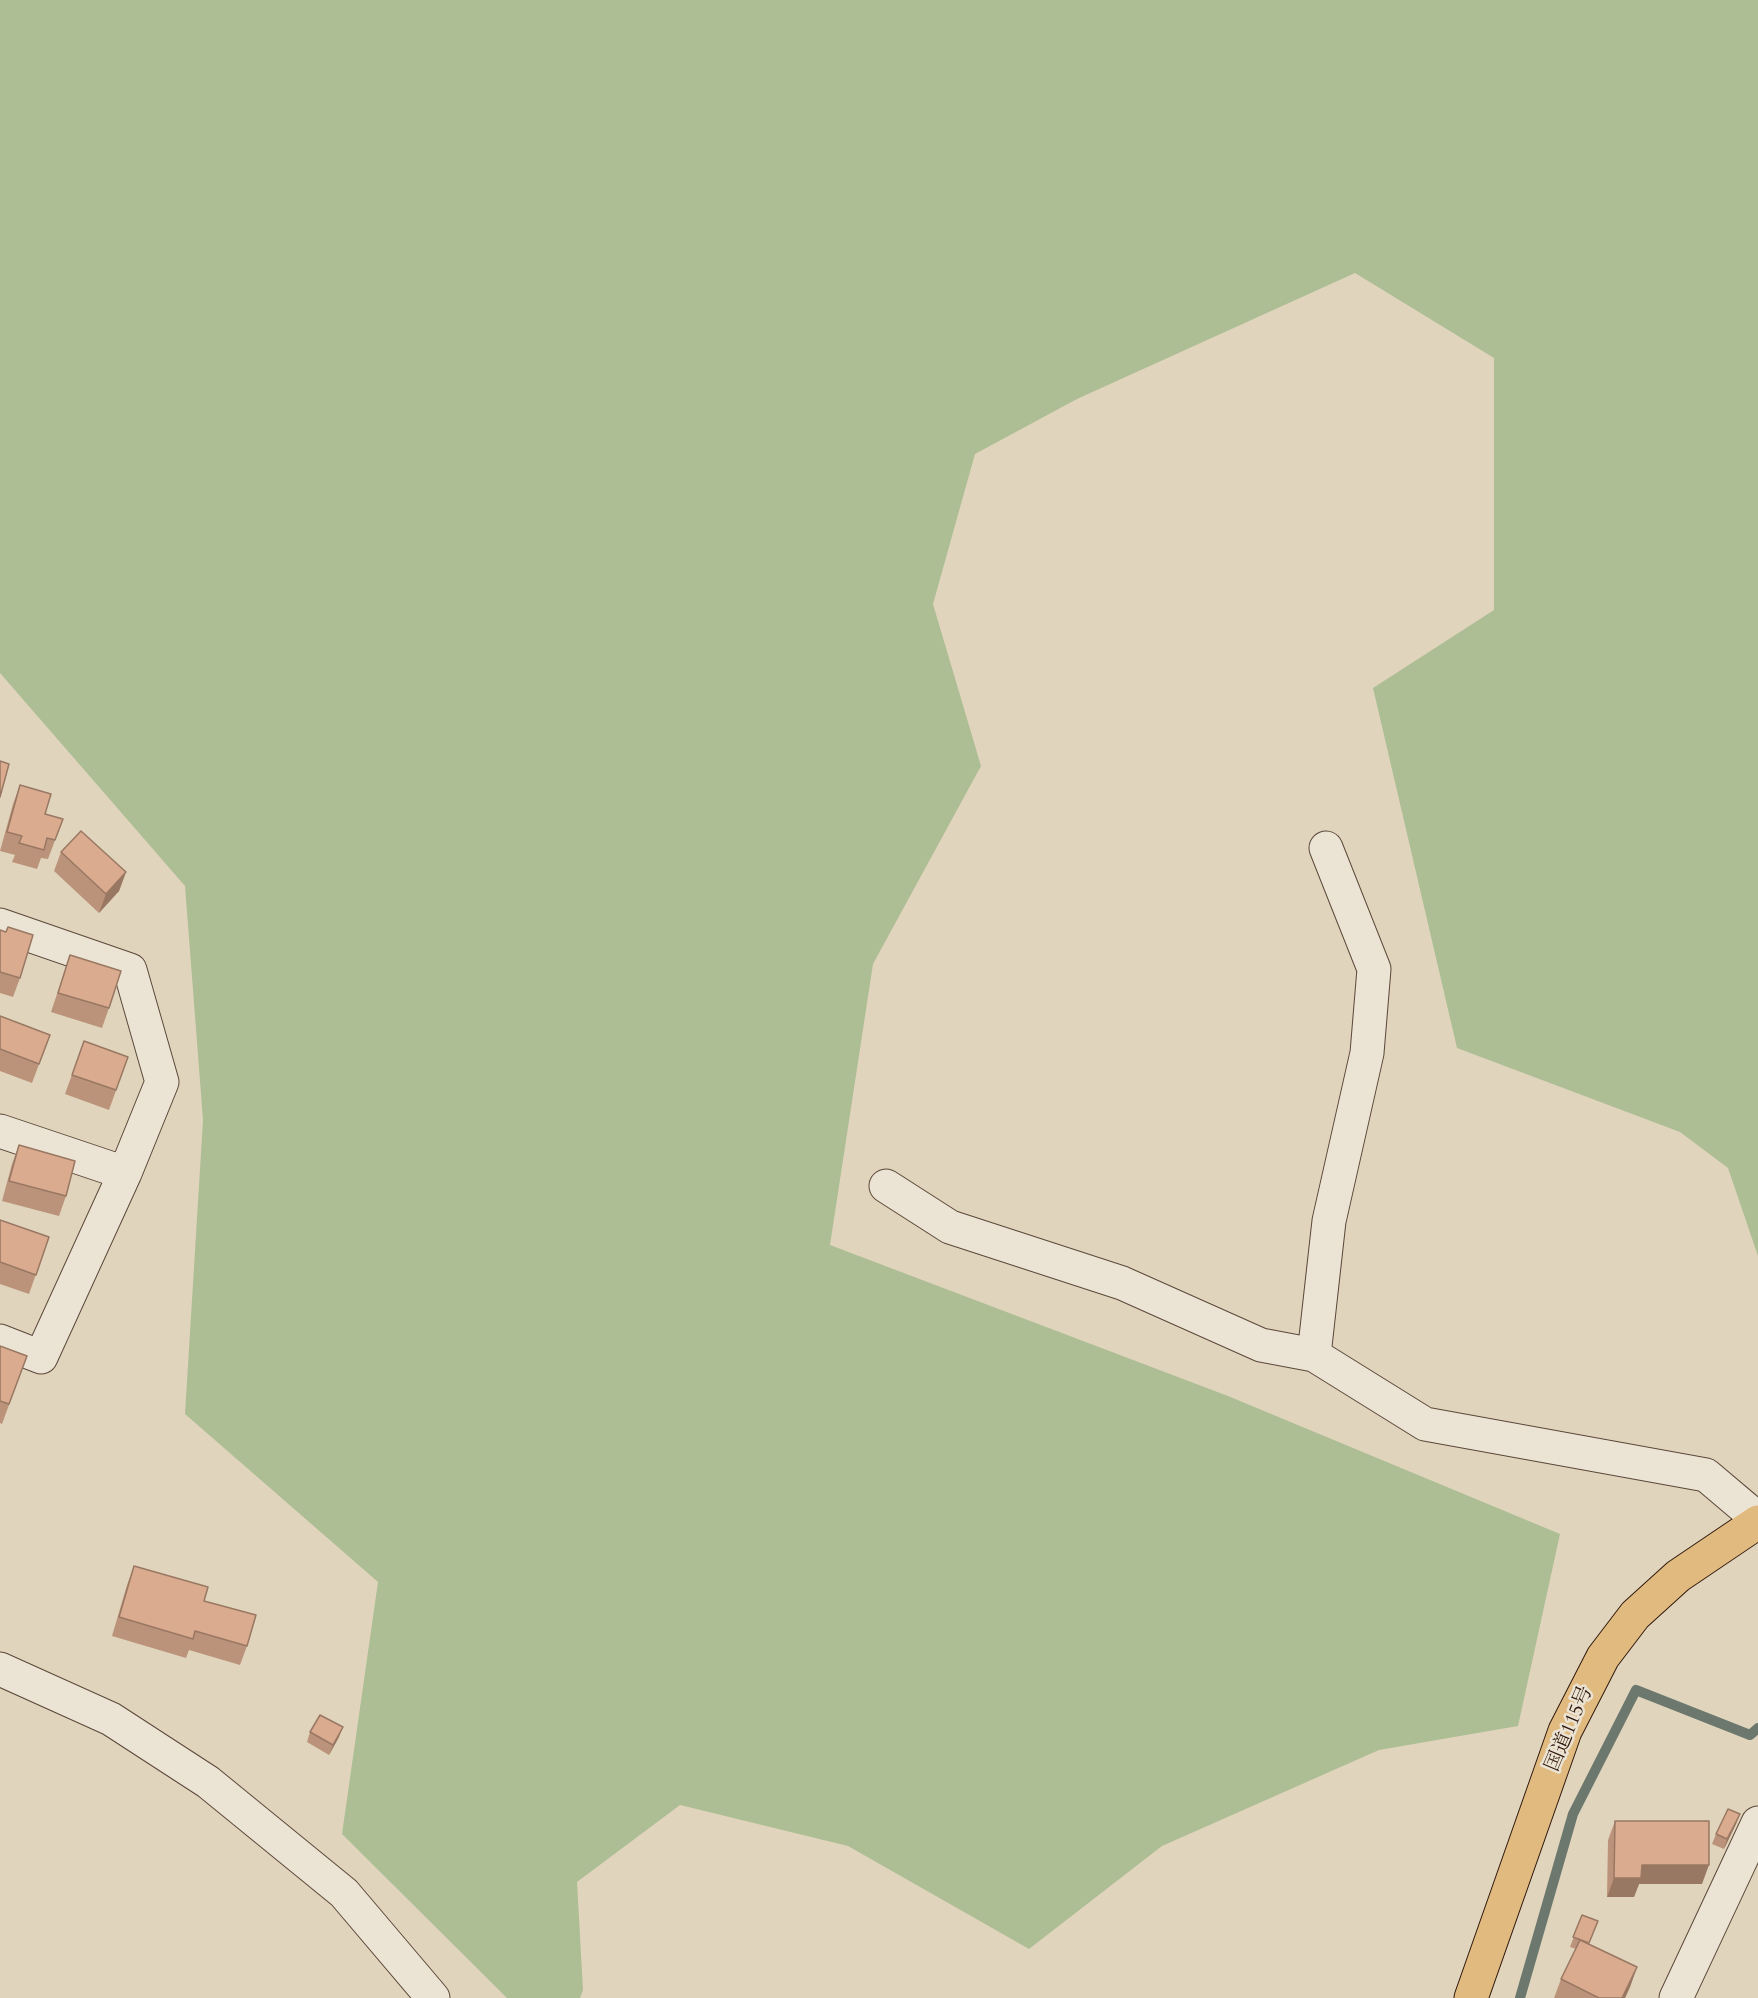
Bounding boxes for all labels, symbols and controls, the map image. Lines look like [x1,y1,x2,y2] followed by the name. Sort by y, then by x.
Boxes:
[1541,1683,1599,1775] street label: 国道115号

